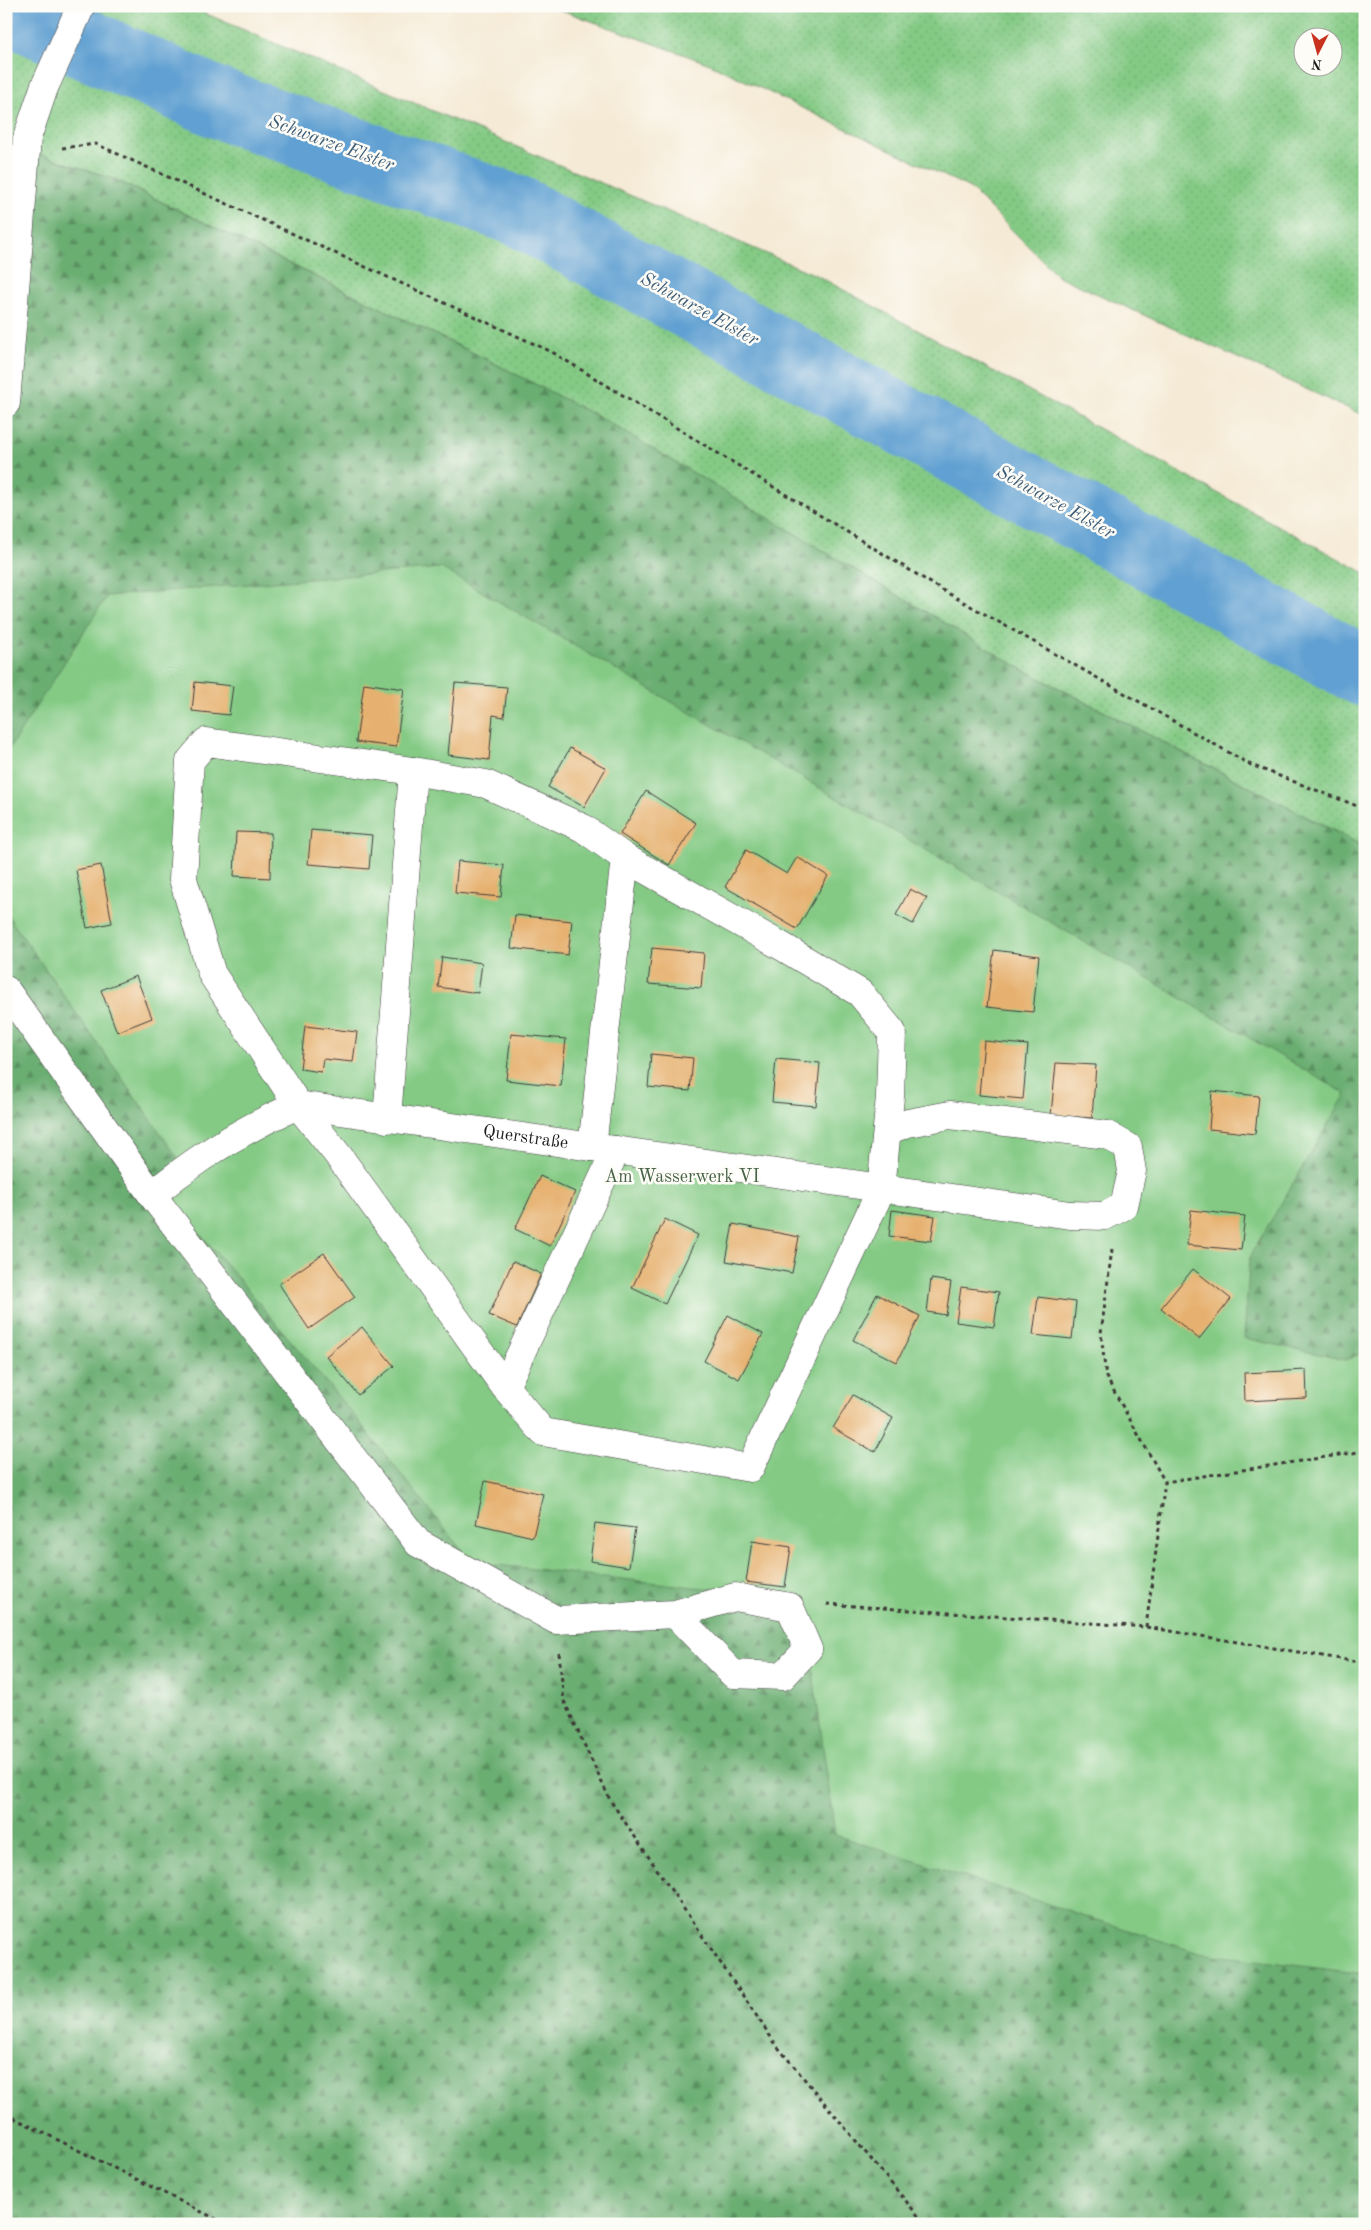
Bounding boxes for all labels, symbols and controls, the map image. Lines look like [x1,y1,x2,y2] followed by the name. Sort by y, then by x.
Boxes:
[1294,28,1344,78] north arrow
[1310,56,1323,71] text: N
[266,113,397,176] water label: Schwarze Elster
[637,270,762,351] water label: Schwarze Elster
[993,463,1118,544] water label: Schwarze Elster
[482,1122,570,1152] street label: Querstraße
[604,1168,760,1186] park label: Am Wasserwerk VI

